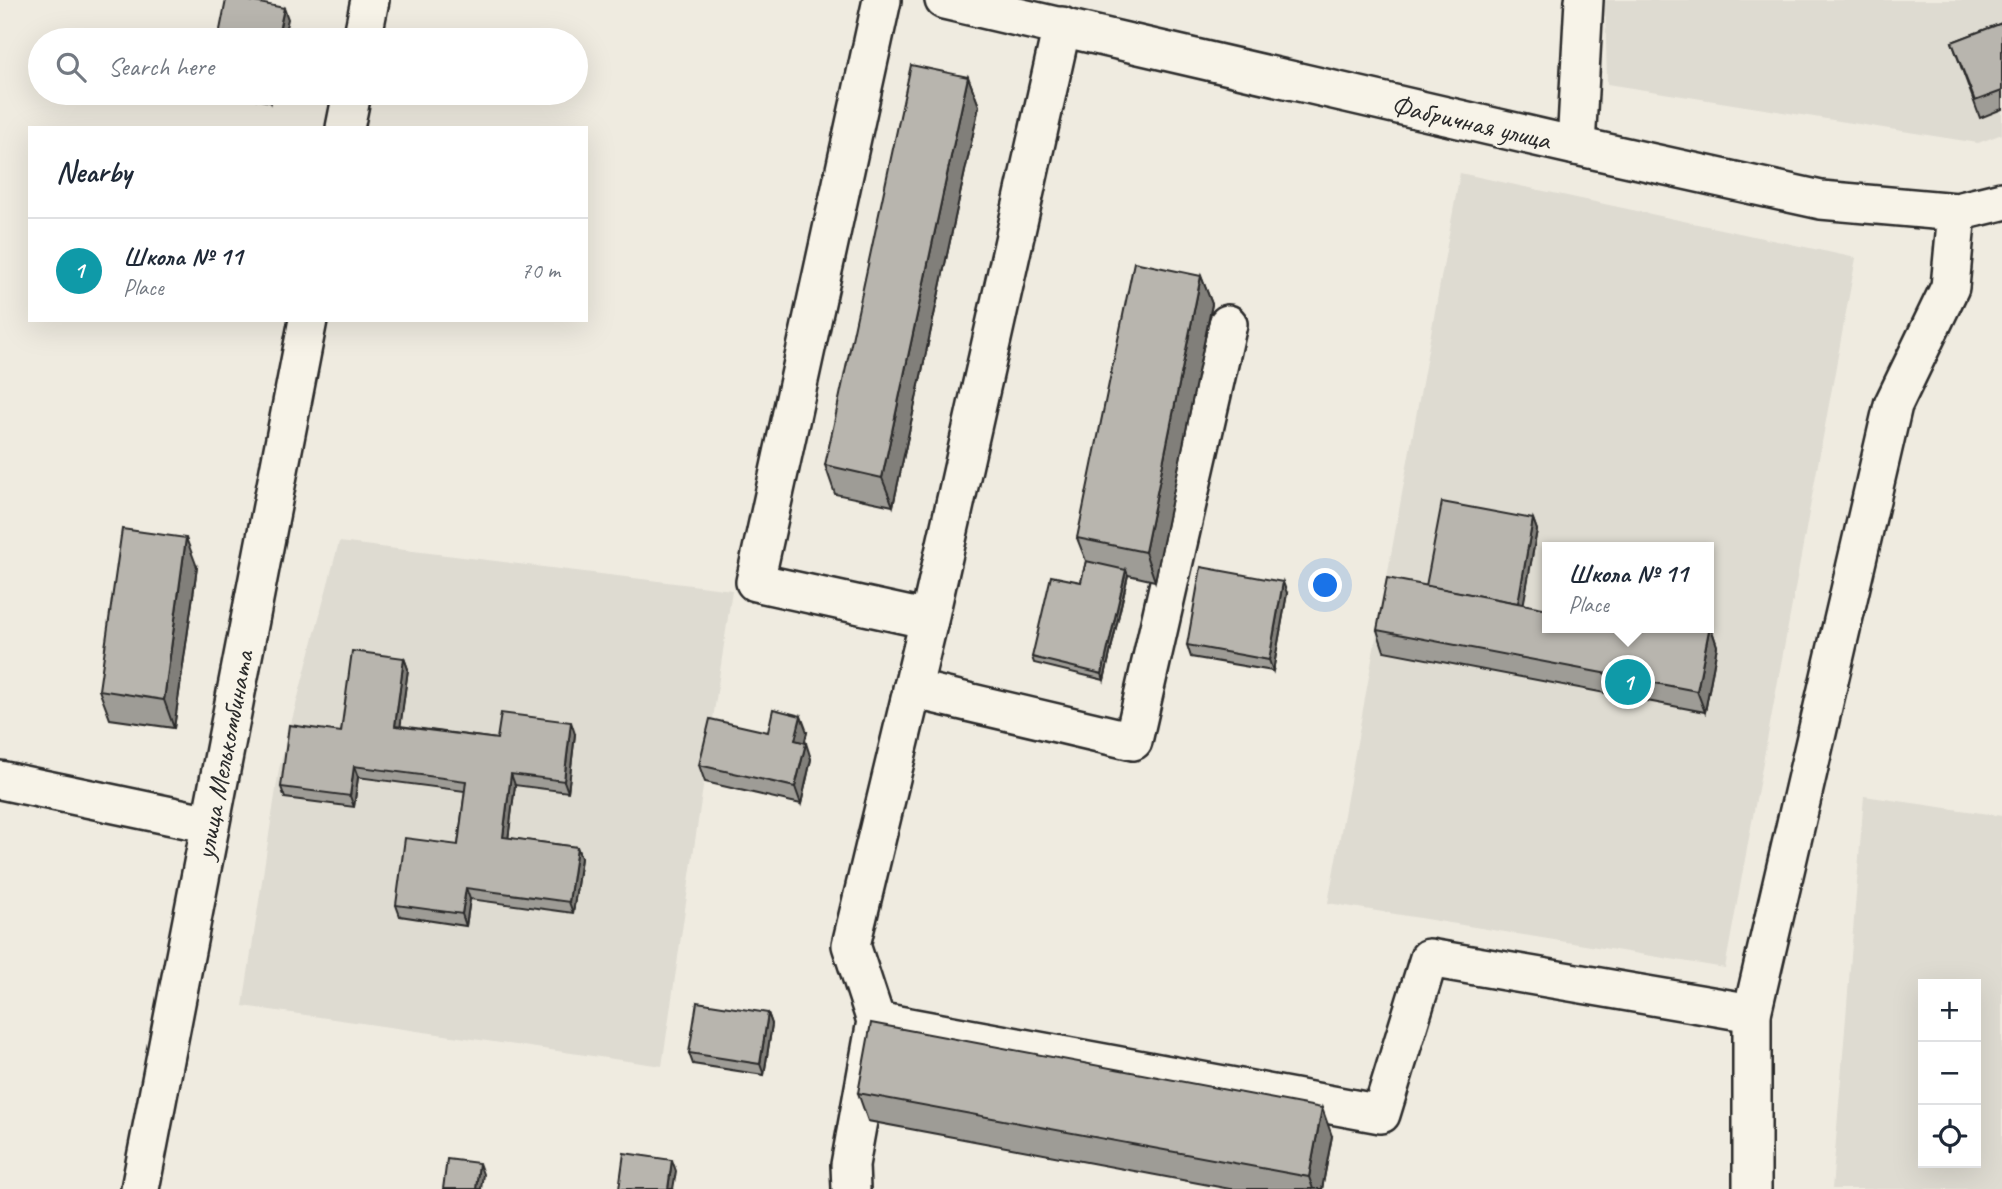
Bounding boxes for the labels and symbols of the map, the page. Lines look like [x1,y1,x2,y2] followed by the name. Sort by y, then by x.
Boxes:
[1388,87,1556,158] street label: Фабричная улица
[1308,568,1342,602] your location
[186,646,262,864] street label: улица Мелькомбината
[1605,656,1651,708] pin: 1

